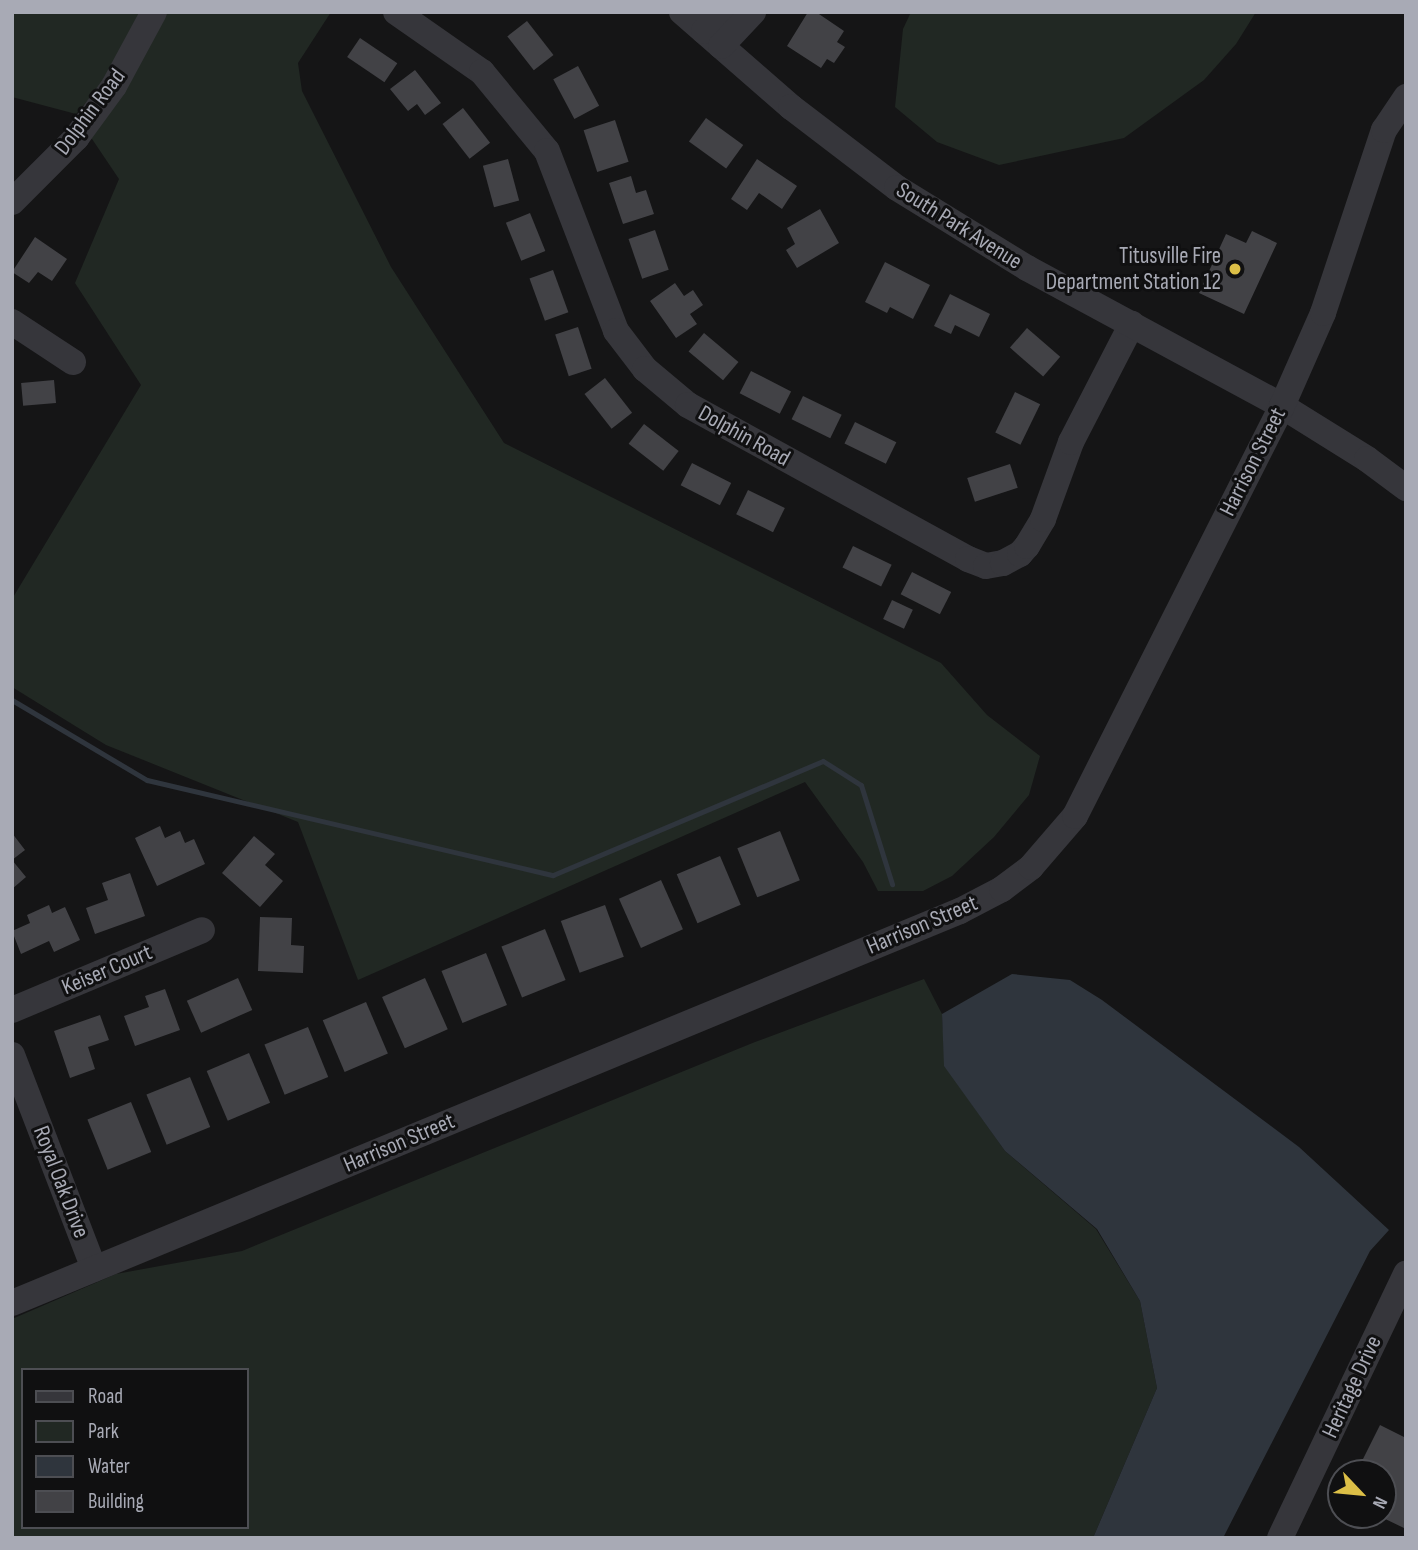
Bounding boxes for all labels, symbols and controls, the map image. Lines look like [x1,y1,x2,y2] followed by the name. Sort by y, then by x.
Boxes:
[49,64,131,160] street label: Dolphin Road
[891,176,1027,276] street label: South Park Avenue
[1046,242,1221,296] place label: Titusville Fire Department Station 12
[1227,261,1243,277] marker: Titusville Fire Department Station 12
[693,400,795,472] street label: Dolphin Road
[1214,403,1292,521] street label: Harrison Street
[862,889,982,961] street label: Harrison Street
[58,939,156,1001] street label: Keiser Court
[339,1107,459,1179] street label: Harrison Street
[27,1122,95,1242] street label: Royal Oak Drive
[1316,1331,1388,1443] street label: Heritage Drive
[21,1368,248,1529] legend
[88,1384,123,1409] text: Road
[88,1419,119,1444] text: Park
[88,1454,130,1479] text: Water
[1327,1459,1397,1529] north arrow
[88,1489,144,1514] text: Building
[1367,1493,1392,1512] text: N

